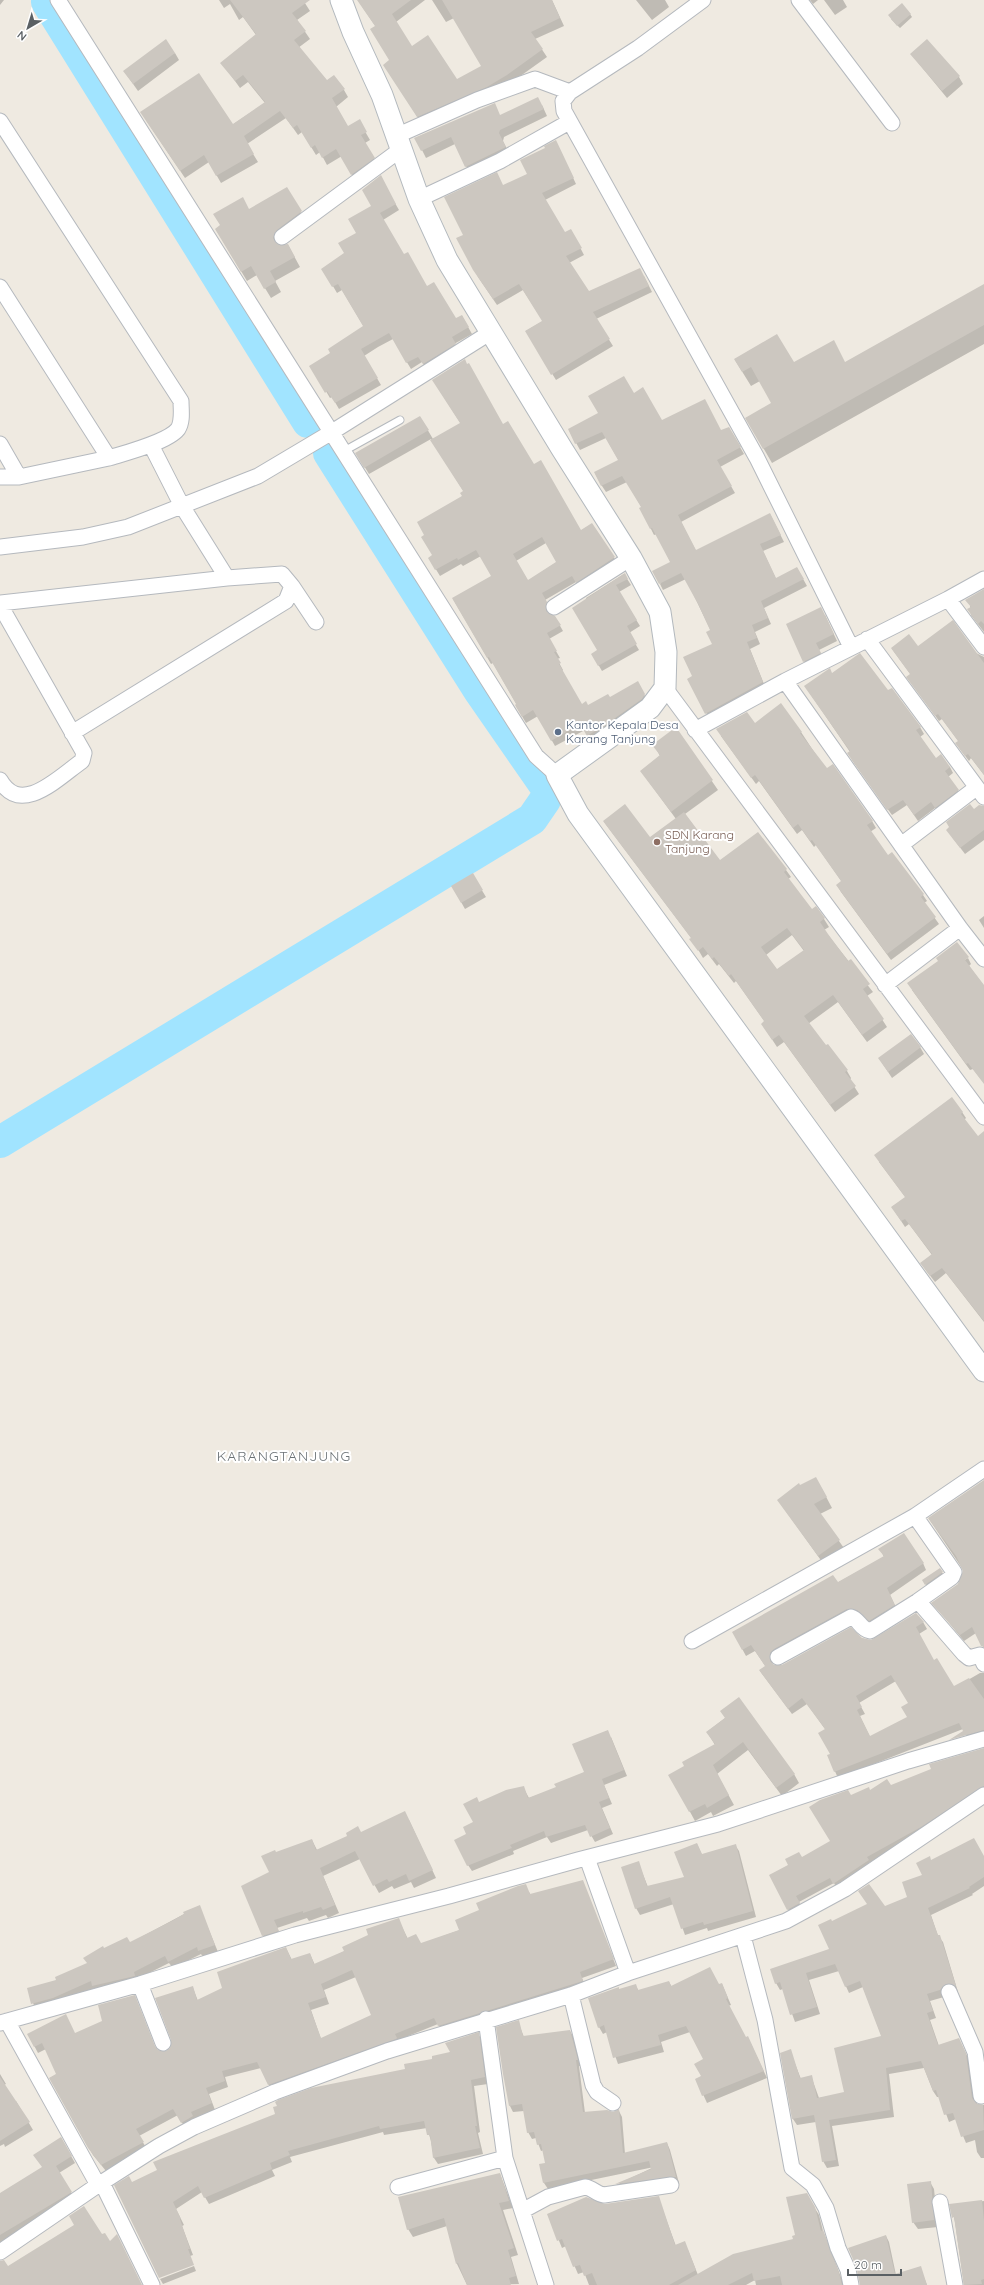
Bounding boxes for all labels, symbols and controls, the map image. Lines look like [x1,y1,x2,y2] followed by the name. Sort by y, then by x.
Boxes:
[8,8,48,48] north arrow
[14,28,29,44] text: N
[566,717,678,746] place label: Kantor Kepala Desa Karang Tanjung
[553,727,563,737] marker: Kantor Kepala Desa Karang Tanjung
[665,827,734,856] place label: SDN Karang Tanjung
[652,837,662,847] marker: SDN Karang Tanjung
[217,1447,351,1465] district label: KARANGTANJUNG
[848,2251,901,2277] scale bar
[854,2257,882,2272] text: 20 m

